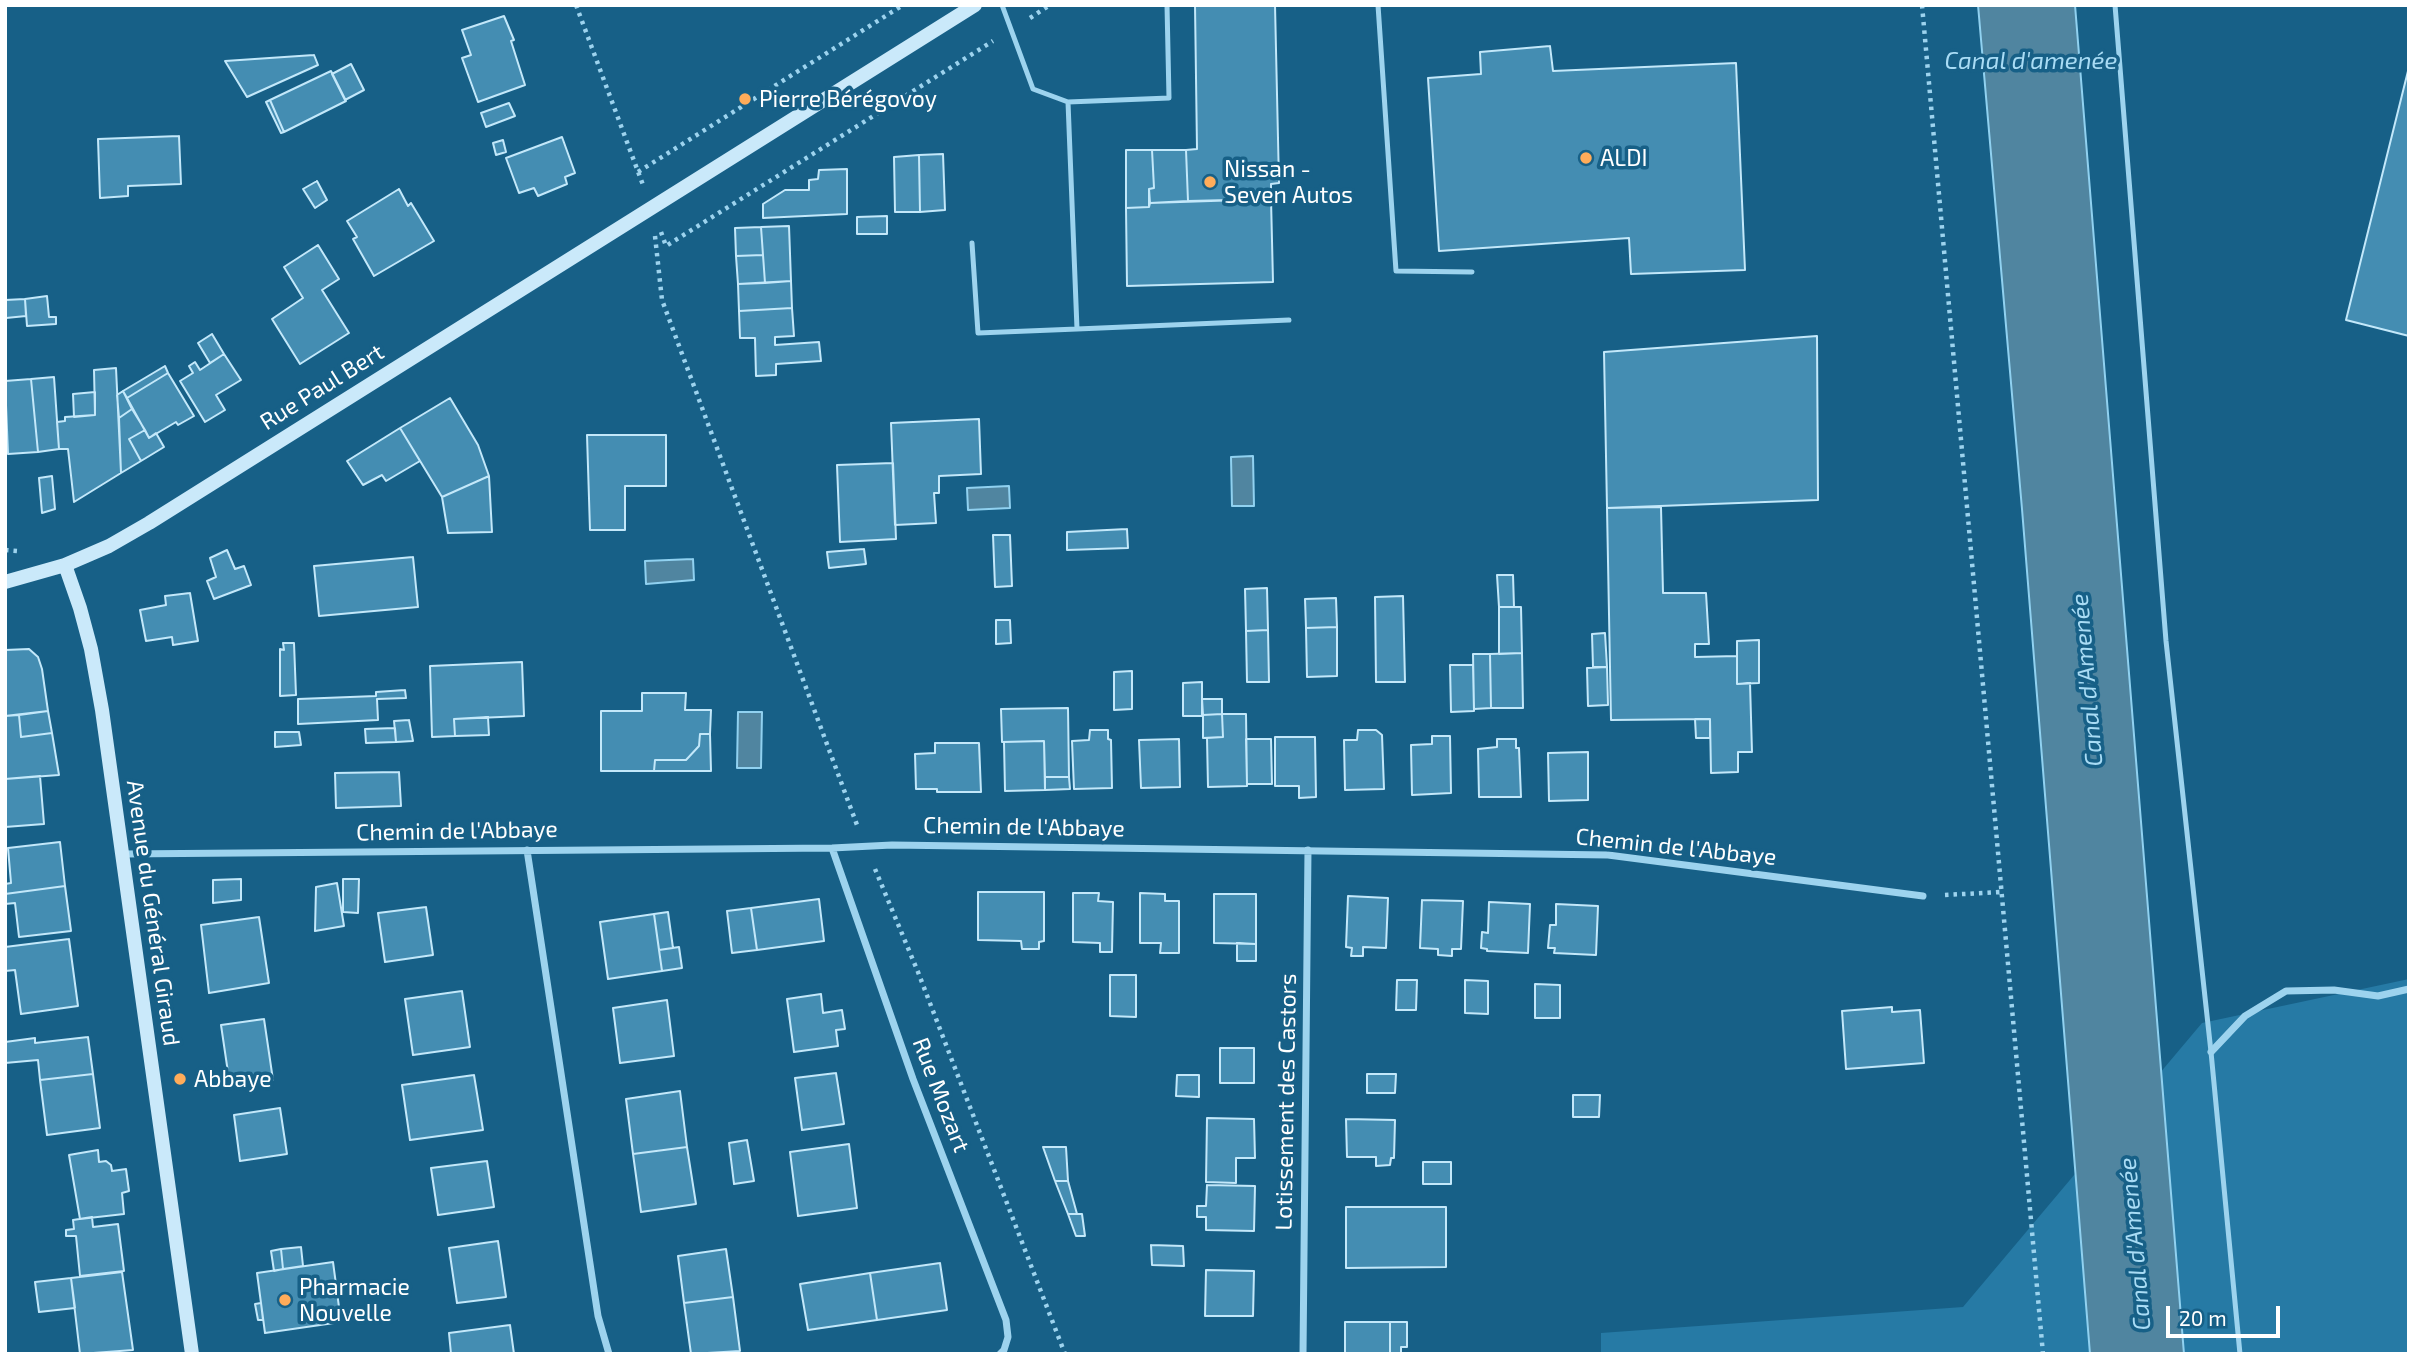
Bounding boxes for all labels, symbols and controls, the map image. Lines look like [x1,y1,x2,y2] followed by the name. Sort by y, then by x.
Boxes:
[1945,47,2117,75] water label: Canal d'amenée
[759,85,937,113] place label: Pierre Bérégovoy
[737,91,753,107] marker: Pierre Bérégovoy
[1600,144,1647,172] place label: ALDI
[1578,150,1594,166] marker: ALDI
[1224,155,1353,209] place label: Nissan - Seven Autos
[1202,174,1218,190] marker: Nissan - Seven Autos
[255,338,389,436] street label: Rue Paul Bert
[2065,592,2109,768] water label: Canal d'Amenée
[121,778,185,1048] street label: Avenue du Général Giraud
[923,811,1125,843] street label: Chemin de l'Abbaye
[356,815,558,847] street label: Chemin de l'Abbaye
[1574,823,1778,871] street label: Chemin de l'Abbaye
[1270,973,1302,1231] street label: Lotissement des Castors
[907,1034,975,1156] street label: Rue Mozart
[194,1065,272,1093] place label: Abbaye
[172,1071,188,1087] marker: Abbaye
[2113,1156,2157,1332] water label: Canal d'Amenée
[299,1273,410,1327] place label: Pharmacie Nouvelle
[277,1292,293,1308] marker: Pharmacie Nouvelle
[2169,1292,2283,1336] scale bar
[2179,1305,2227,1330] text: 20 m

